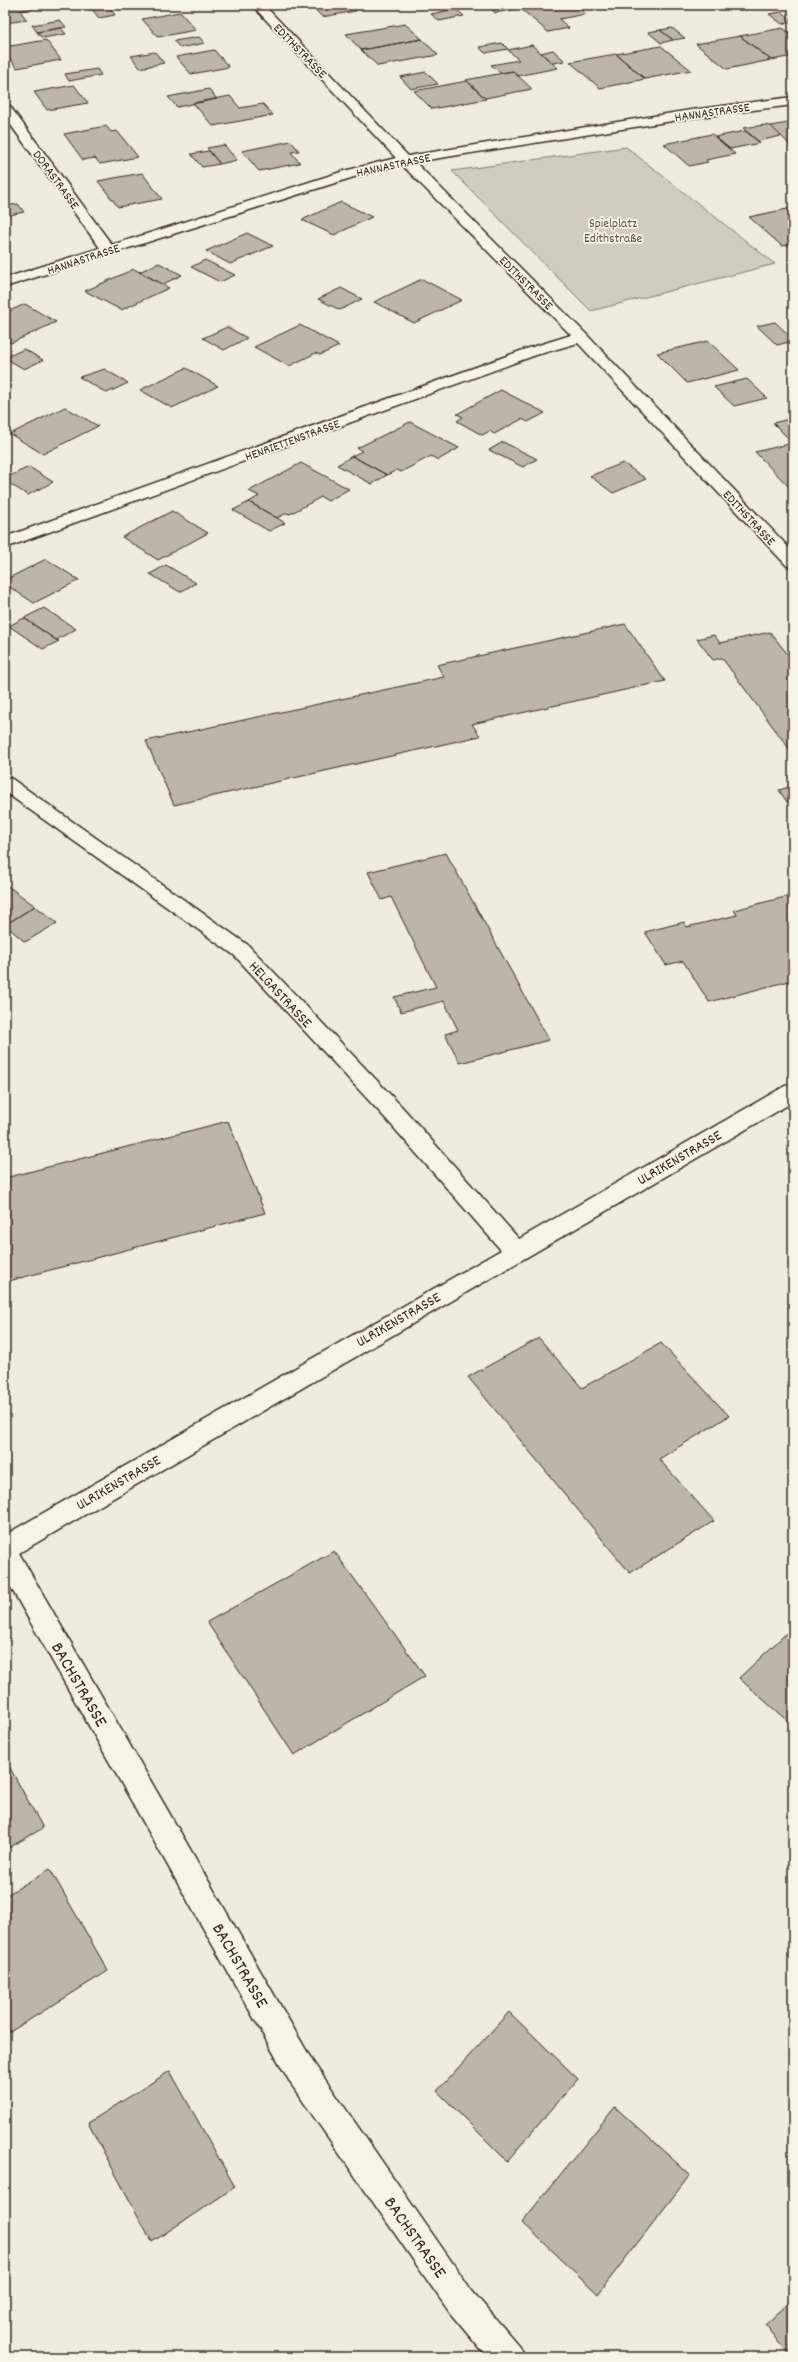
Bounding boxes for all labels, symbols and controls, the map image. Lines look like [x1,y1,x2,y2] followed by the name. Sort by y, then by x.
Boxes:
[268,20,330,84] street label: EDITHSTRASSE
[674,99,751,128] street label: HANNASTRASSE
[27,147,83,214] street label: DORASTRASSE
[355,149,432,184] street label: HANNASTRASSE
[584,215,642,249] park label: Spielplatz Edithstraße
[45,240,123,281] street label: HANNASTRASSE
[494,252,557,315] street label: EDITHSTRASSE
[243,415,343,467] street label: HENRIETTENSTRASSE
[717,487,779,551] street label: EDITHSTRASSE
[243,957,317,1034] street label: HELGASTRASSE
[634,1125,727,1192] street label: ULRIKENSTRASSE
[353,1287,446,1354] street label: ULRIKENSTRASSE
[73,1450,166,1517] street label: ULRIKENSTRASSE
[43,1638,112,1732] street label: BACHSTRASSE
[204,1919,273,2013] street label: BACHSTRASSE
[377,2193,451,2284] street label: BACHSTRASSE

